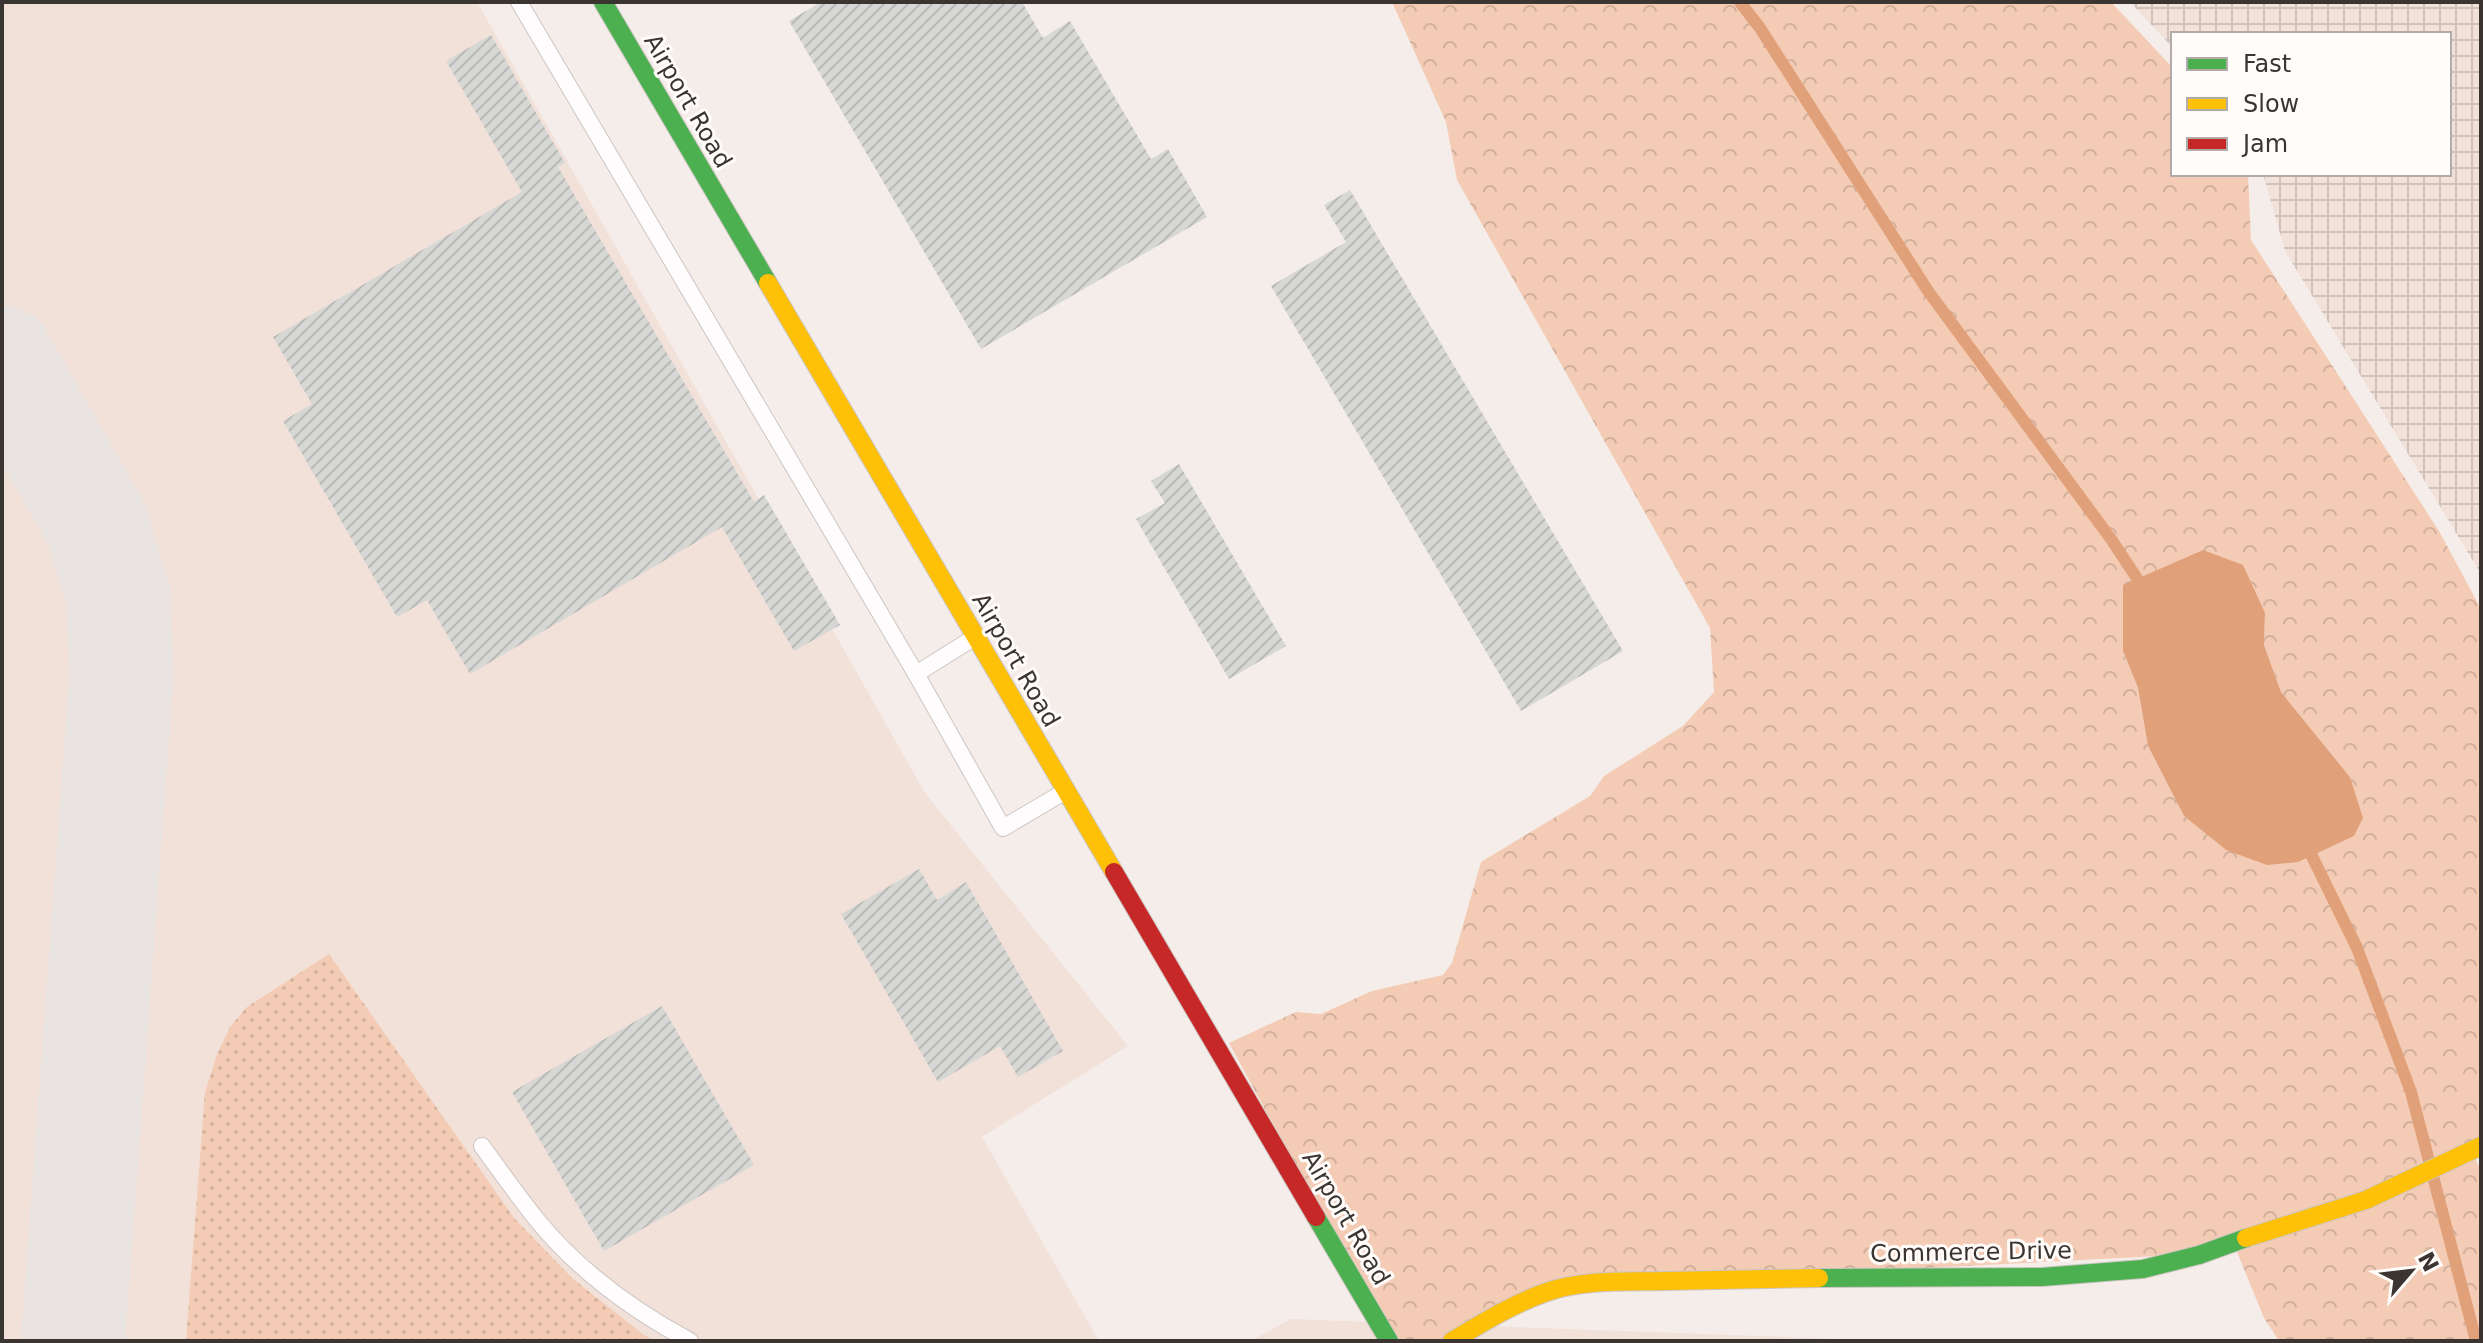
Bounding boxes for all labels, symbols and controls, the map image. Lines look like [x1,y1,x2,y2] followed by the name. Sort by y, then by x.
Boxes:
[638,29,738,173] street label: Airport Road
[2171,32,2451,176] legend
[2243,50,2291,78] text: Fast
[2243,90,2299,118] text: Slow
[2241,130,2288,158] text: Jam
[966,588,1066,732] street label: Airport Road
[1296,1146,1396,1290] street label: Airport Road
[2371,1231,2451,1311] north arrow
[1870,1236,2072,1268] street label: Commerce Drive
[2413,1248,2444,1276] text: N

